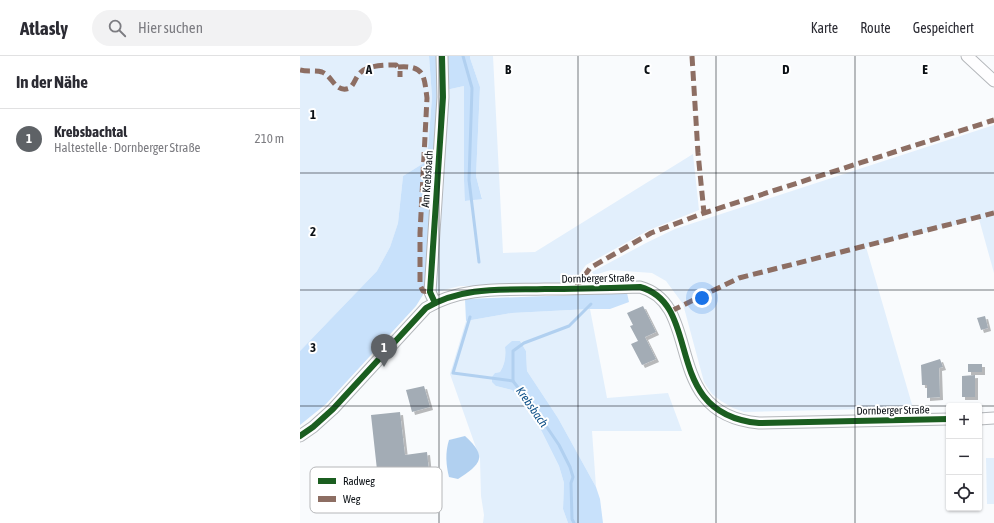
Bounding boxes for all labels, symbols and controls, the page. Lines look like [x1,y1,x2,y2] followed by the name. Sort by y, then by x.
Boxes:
[92,10,372,46] search box
[20,17,68,39] text: Atlasly
[106,17,128,39] icon: search
[138,19,203,36] text: Hier suchen
[811,20,838,36] text: Karte
[860,20,891,36] text: Route
[913,20,974,36] text: Gespeichert
[365,62,373,77] text: A
[505,62,512,77] text: B
[644,62,650,77] text: C
[782,62,790,77] text: D
[922,62,928,77] text: E
[16,72,88,92] text: In der Nähe
[310,107,316,122] text: 1
[54,123,127,140] text: Krebsbachtal
[26,131,32,146] text: 1
[255,131,284,146] text: 210 m
[54,140,200,155] text: Haltestelle · Dornberger Straße
[419,150,435,208] street label: Am Krebsbach
[310,224,316,239] text: 2
[561,271,635,285] street label: Dornberger Straße
[692,288,712,308] your location
[371,334,397,367] pin: 1
[310,340,316,355] text: 3
[513,384,551,430] water label: Krebsbach
[856,403,930,417] street label: Dornberger Straße
[946,403,982,511] map controls
[946,403,982,439] button: +
[946,439,982,475] button: −
[310,467,442,513] legend
[343,475,375,487] text: Radweg
[946,475,982,511] button: locate
[343,493,361,505] text: Weg

